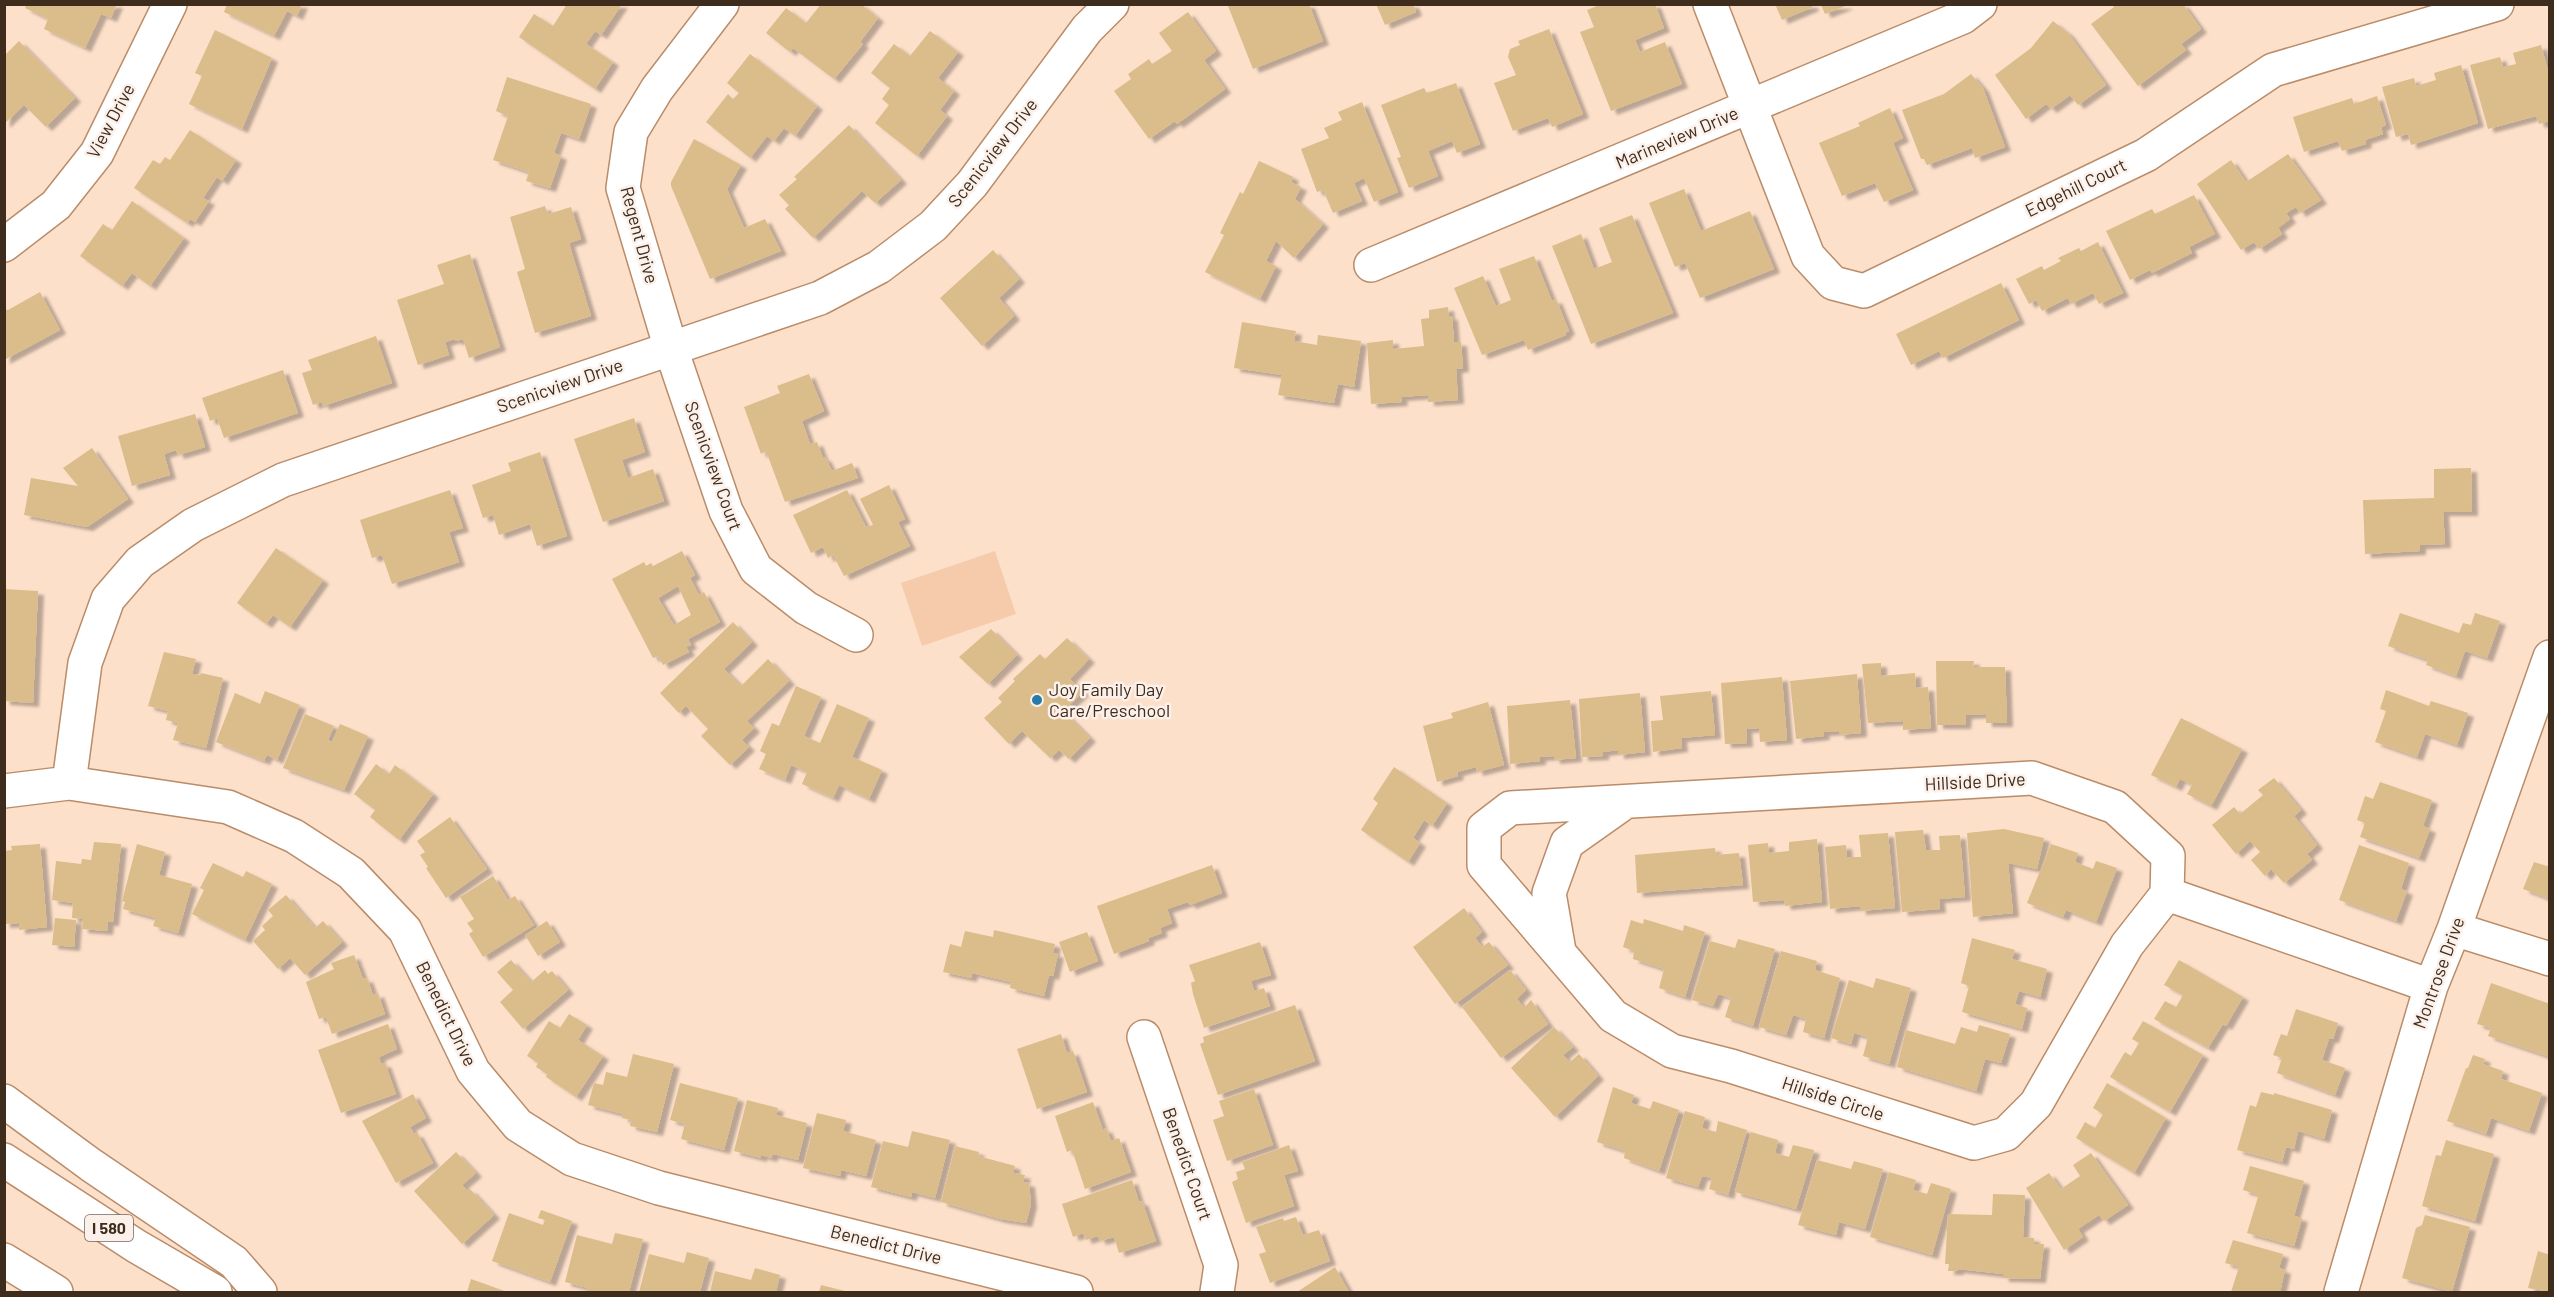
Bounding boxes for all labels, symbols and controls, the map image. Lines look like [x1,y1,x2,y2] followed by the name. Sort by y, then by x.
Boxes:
[81,80,139,162] street label: View Drive
[943,94,1042,211] street label: Scenicview Drive
[1612,101,1741,173] street label: Marineview Drive
[2021,153,2130,221] street label: Edgehill Court
[616,184,663,286] street label: Regent Drive
[494,353,626,417] street label: Scenicview Drive
[680,398,747,533] street label: Scenicview Court
[1049,678,1170,721] place label: Joy Family Day Care/Preschool
[1030,693,1044,707] marker: Joy Family Day Care/Preschool
[1924,767,2026,795] street label: Hillside Drive
[2408,914,2468,1031] street label: Montrose Drive
[412,957,482,1070] street label: Benedict Drive
[1780,1071,1887,1125] street label: Hillside Circle
[1158,1104,1218,1223] street label: Benedict Court
[85,1215,133,1241] road number: I 580
[828,1220,944,1269] street label: Benedict Drive

